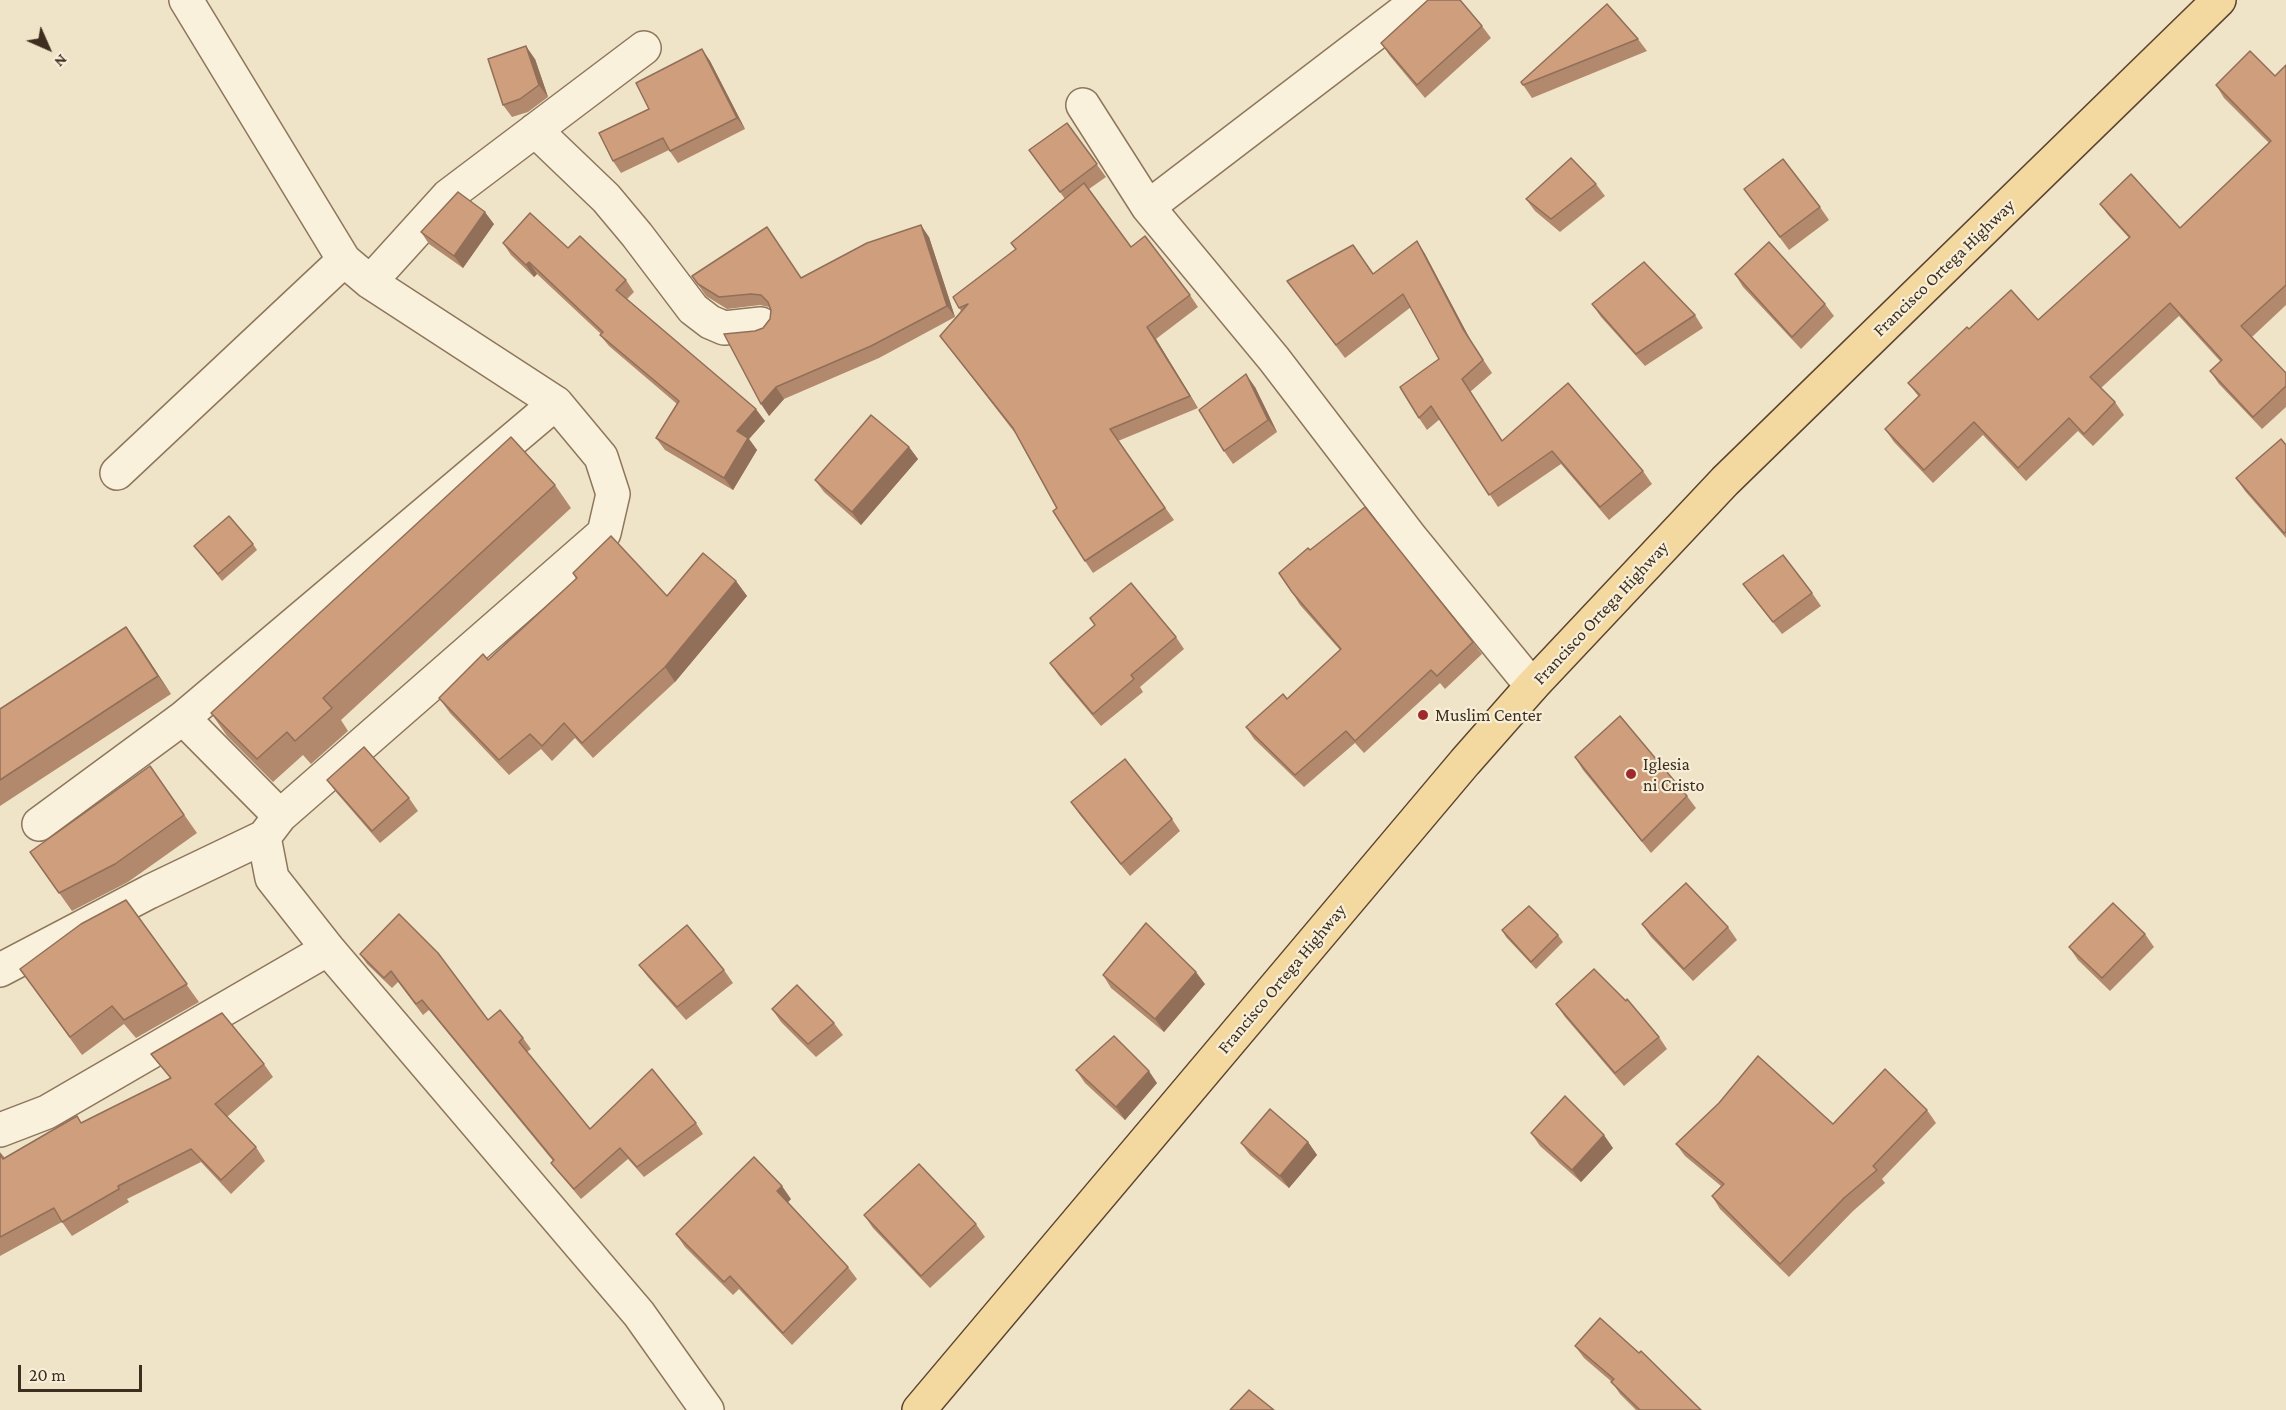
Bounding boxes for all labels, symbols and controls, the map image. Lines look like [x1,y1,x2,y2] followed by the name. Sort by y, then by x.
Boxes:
[18,18,78,78] north arrow
[51,51,71,71] text: N
[1869,195,2019,341] street label: Francisco Ortega Highway
[1529,537,1673,689] street label: Francisco Ortega Highway
[1435,704,1542,726] place label: Muslim Center
[1416,708,1430,722] marker: Muslim Center
[1643,753,1704,795] place label: Iglesia ni Cristo
[1624,767,1638,781] marker: Iglesia ni Cristo
[1213,900,1351,1058] street label: Francisco Ortega Highway
[21,1353,146,1391] scale bar
[29,1365,66,1385] text: 20 m

